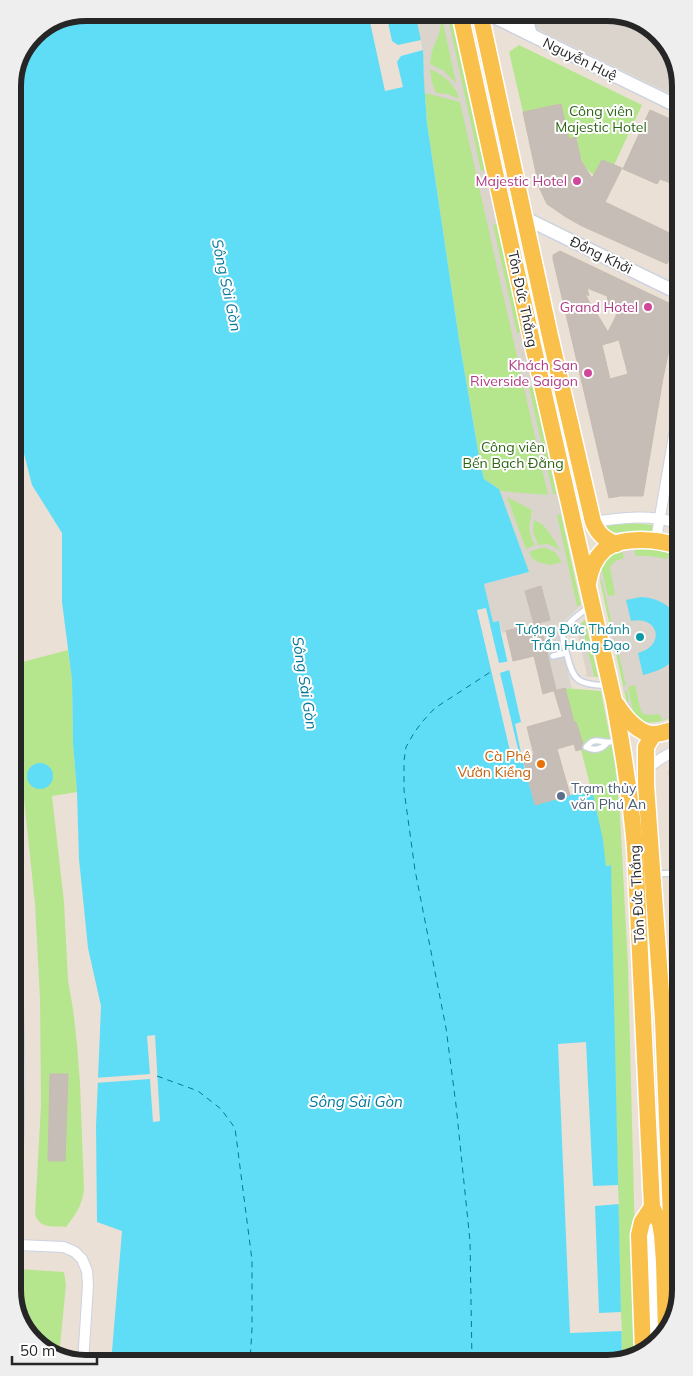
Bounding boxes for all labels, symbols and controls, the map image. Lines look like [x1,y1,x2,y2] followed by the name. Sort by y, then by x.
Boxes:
[540,33,620,85] street label: Nguyễn Huệ
[555,102,647,136] park label: Công viên Majestic Hotel
[476,172,567,190] place label: Majestic Hotel
[571,175,583,187] marker: Majestic Hotel
[567,232,635,278] street label: Ðồng Khởi
[208,237,246,333] water label: Sông Sài Gòn
[504,249,542,349] street label: Tôn Ðức Thắng
[560,298,638,316] place label: Grand Hotel
[642,301,654,313] marker: Grand Hotel
[470,356,578,390] place label: Khách Sạn Riverside Saigon
[582,367,594,379] marker: Khách Sạn Riverside Saigon
[462,438,564,472] park label: Công viên Bến Bạch Đằng
[516,620,630,654] place label: Tượng Đức Thánh Trần Hưng Đạo
[634,631,646,643] marker: Tượng Đức Thánh Trần Hưng Đạo
[288,635,322,731] water label: Sông Sài Gòn
[458,747,531,781] place label: Cà Phê Vườn Kiểng
[535,758,547,770] marker: Cà Phê Vườn Kiểng
[571,779,646,813] place label: Trạm thủy văn Phú An
[555,790,567,802] marker: Trạm thủy văn Phú An
[625,845,649,943] street label: Tôn Đức Thắng
[309,1092,403,1111] water label: Sông Sài Gòn
[12,1334,98,1366] scale bar
[20,1341,55,1360] text: 50 m

